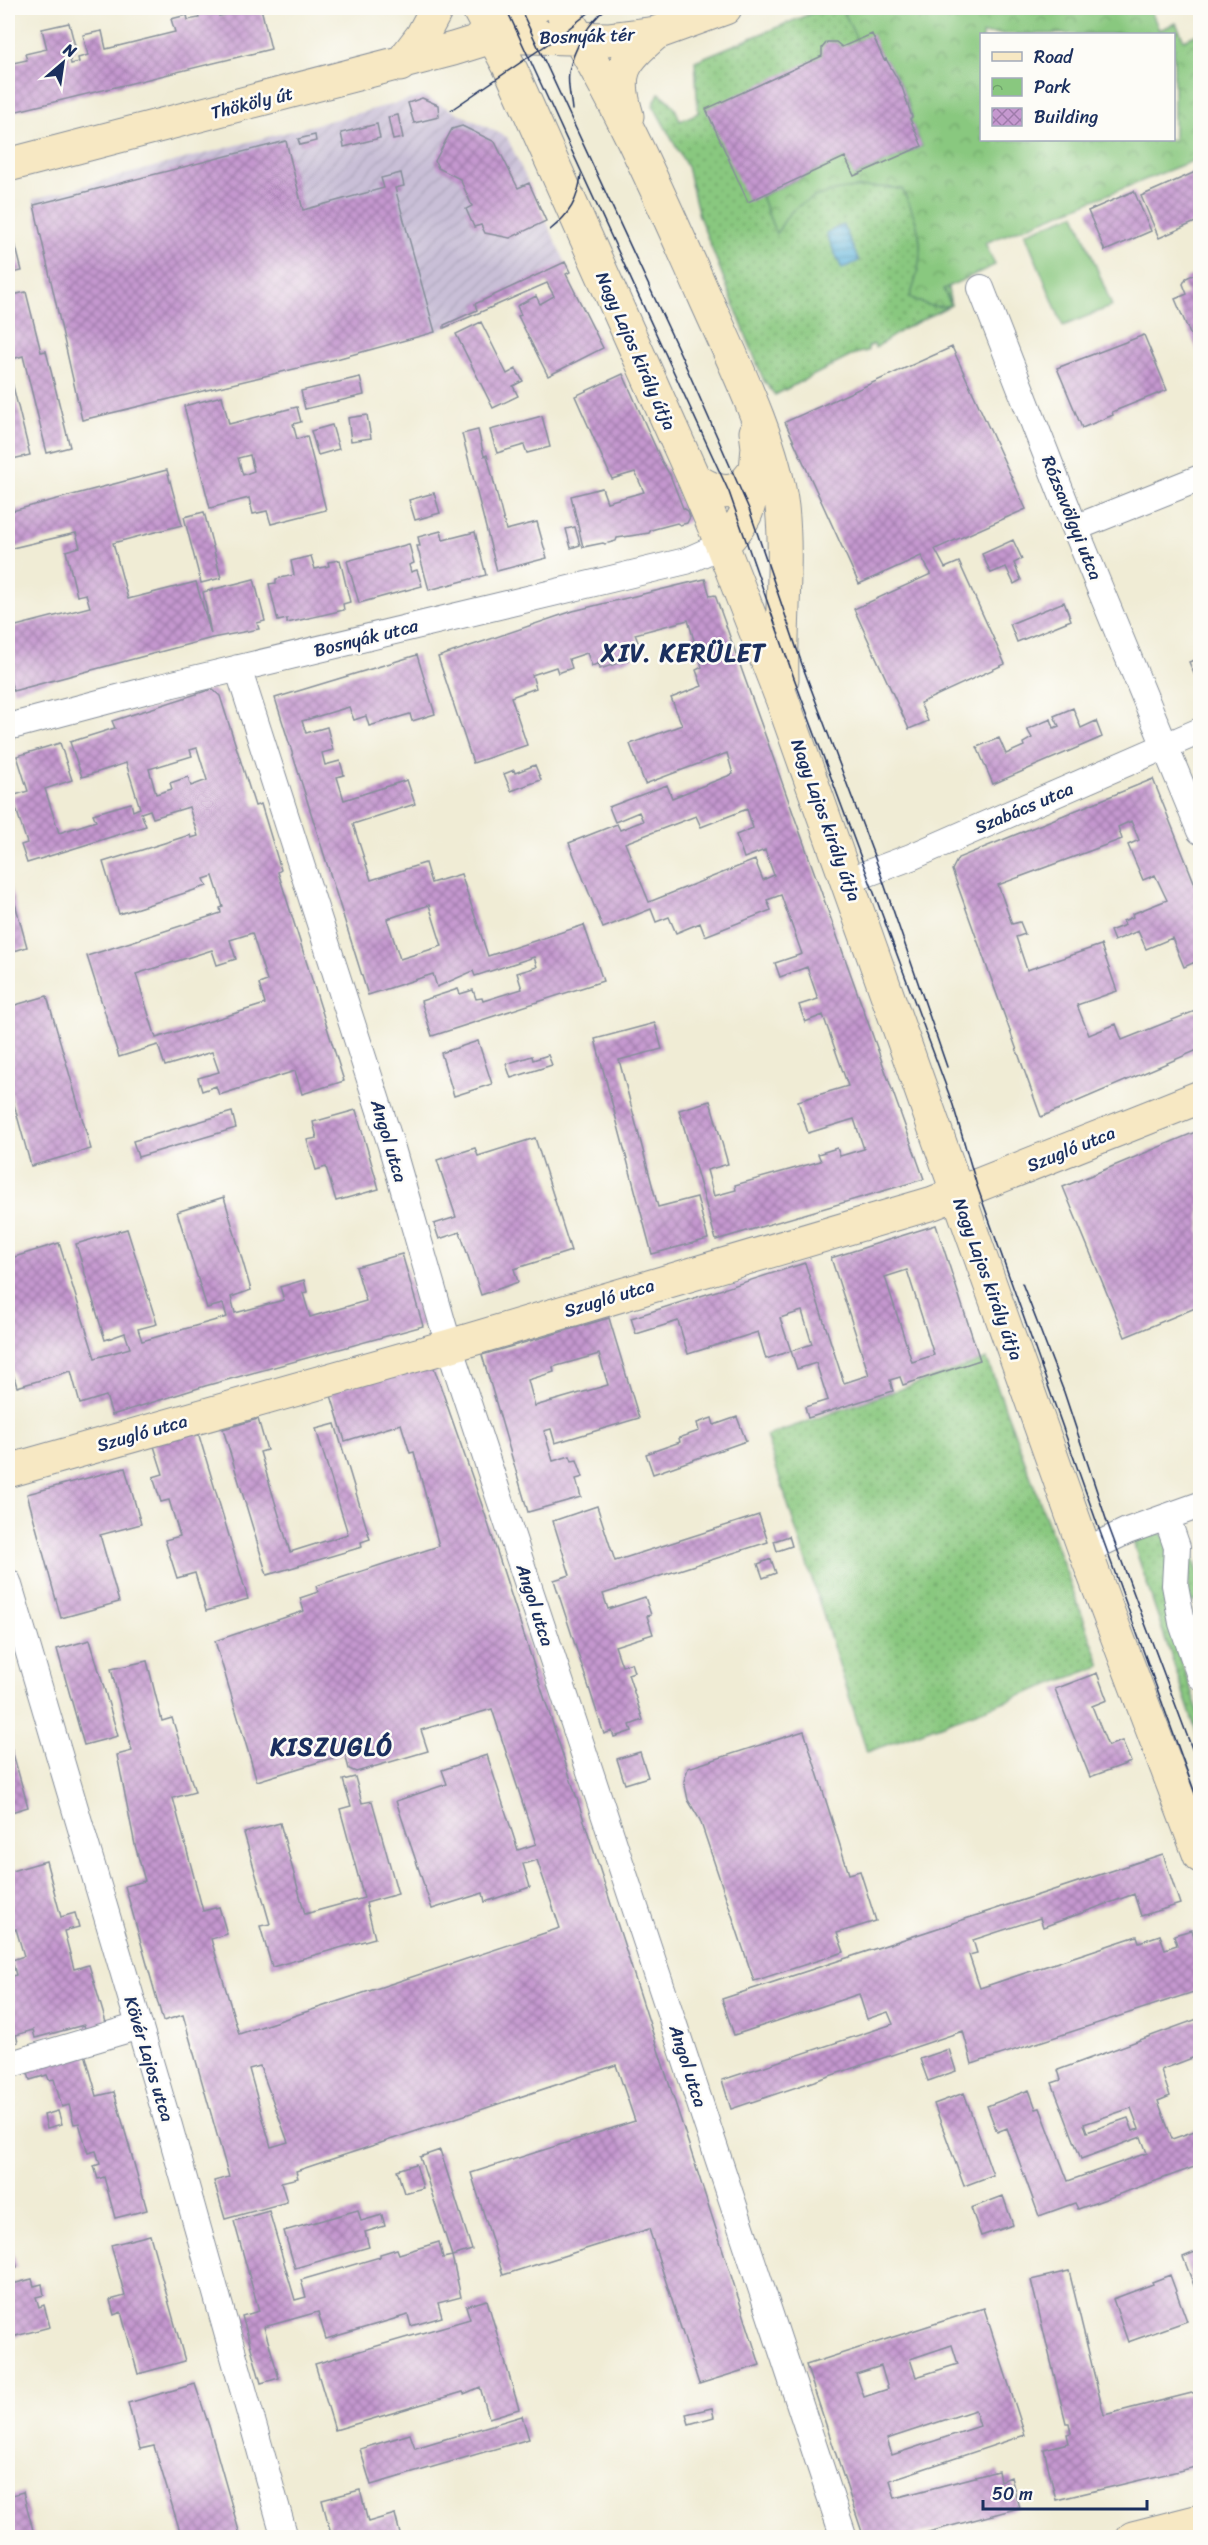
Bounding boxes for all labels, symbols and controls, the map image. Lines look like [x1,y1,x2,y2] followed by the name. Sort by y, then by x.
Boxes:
[539,18,637,54] street label: Bosnyák tér
[33,33,93,93] north arrow
[980,33,1175,141] legend
[57,34,83,66] text: N
[1034,41,1074,73] text: Road
[1034,71,1071,103] text: Park
[207,77,297,129] street label: Thököly út
[1034,101,1098,133] text: Building
[587,266,685,436] street label: Nagy Lajos király útja
[1032,451,1112,585] street label: Rózsavölgyi utca
[310,609,422,666] street label: Bosnyák utca
[600,632,767,674] district label: XIV. KERÜLET
[782,734,870,906] street label: Nagy Lajos király útja
[969,773,1079,843] street label: Szabács utca
[361,1095,417,1186] street label: Angol utca
[1022,1117,1120,1181] street label: Szugló utca
[944,1193,1032,1365] street label: Nagy Lajos király útja
[560,1269,658,1327] street label: Szugló utca
[93,1405,191,1461] street label: Szugló utca
[506,1559,563,1650] street label: Angol utca
[270,1726,393,1768] district label: KISZUGLÓ
[115,1992,183,2126] street label: Kövér Lajos utca
[659,2020,716,2111] street label: Angol utca
[983,2473,1146,2511] scale bar
[992,2478,1033,2510] text: 50 m

